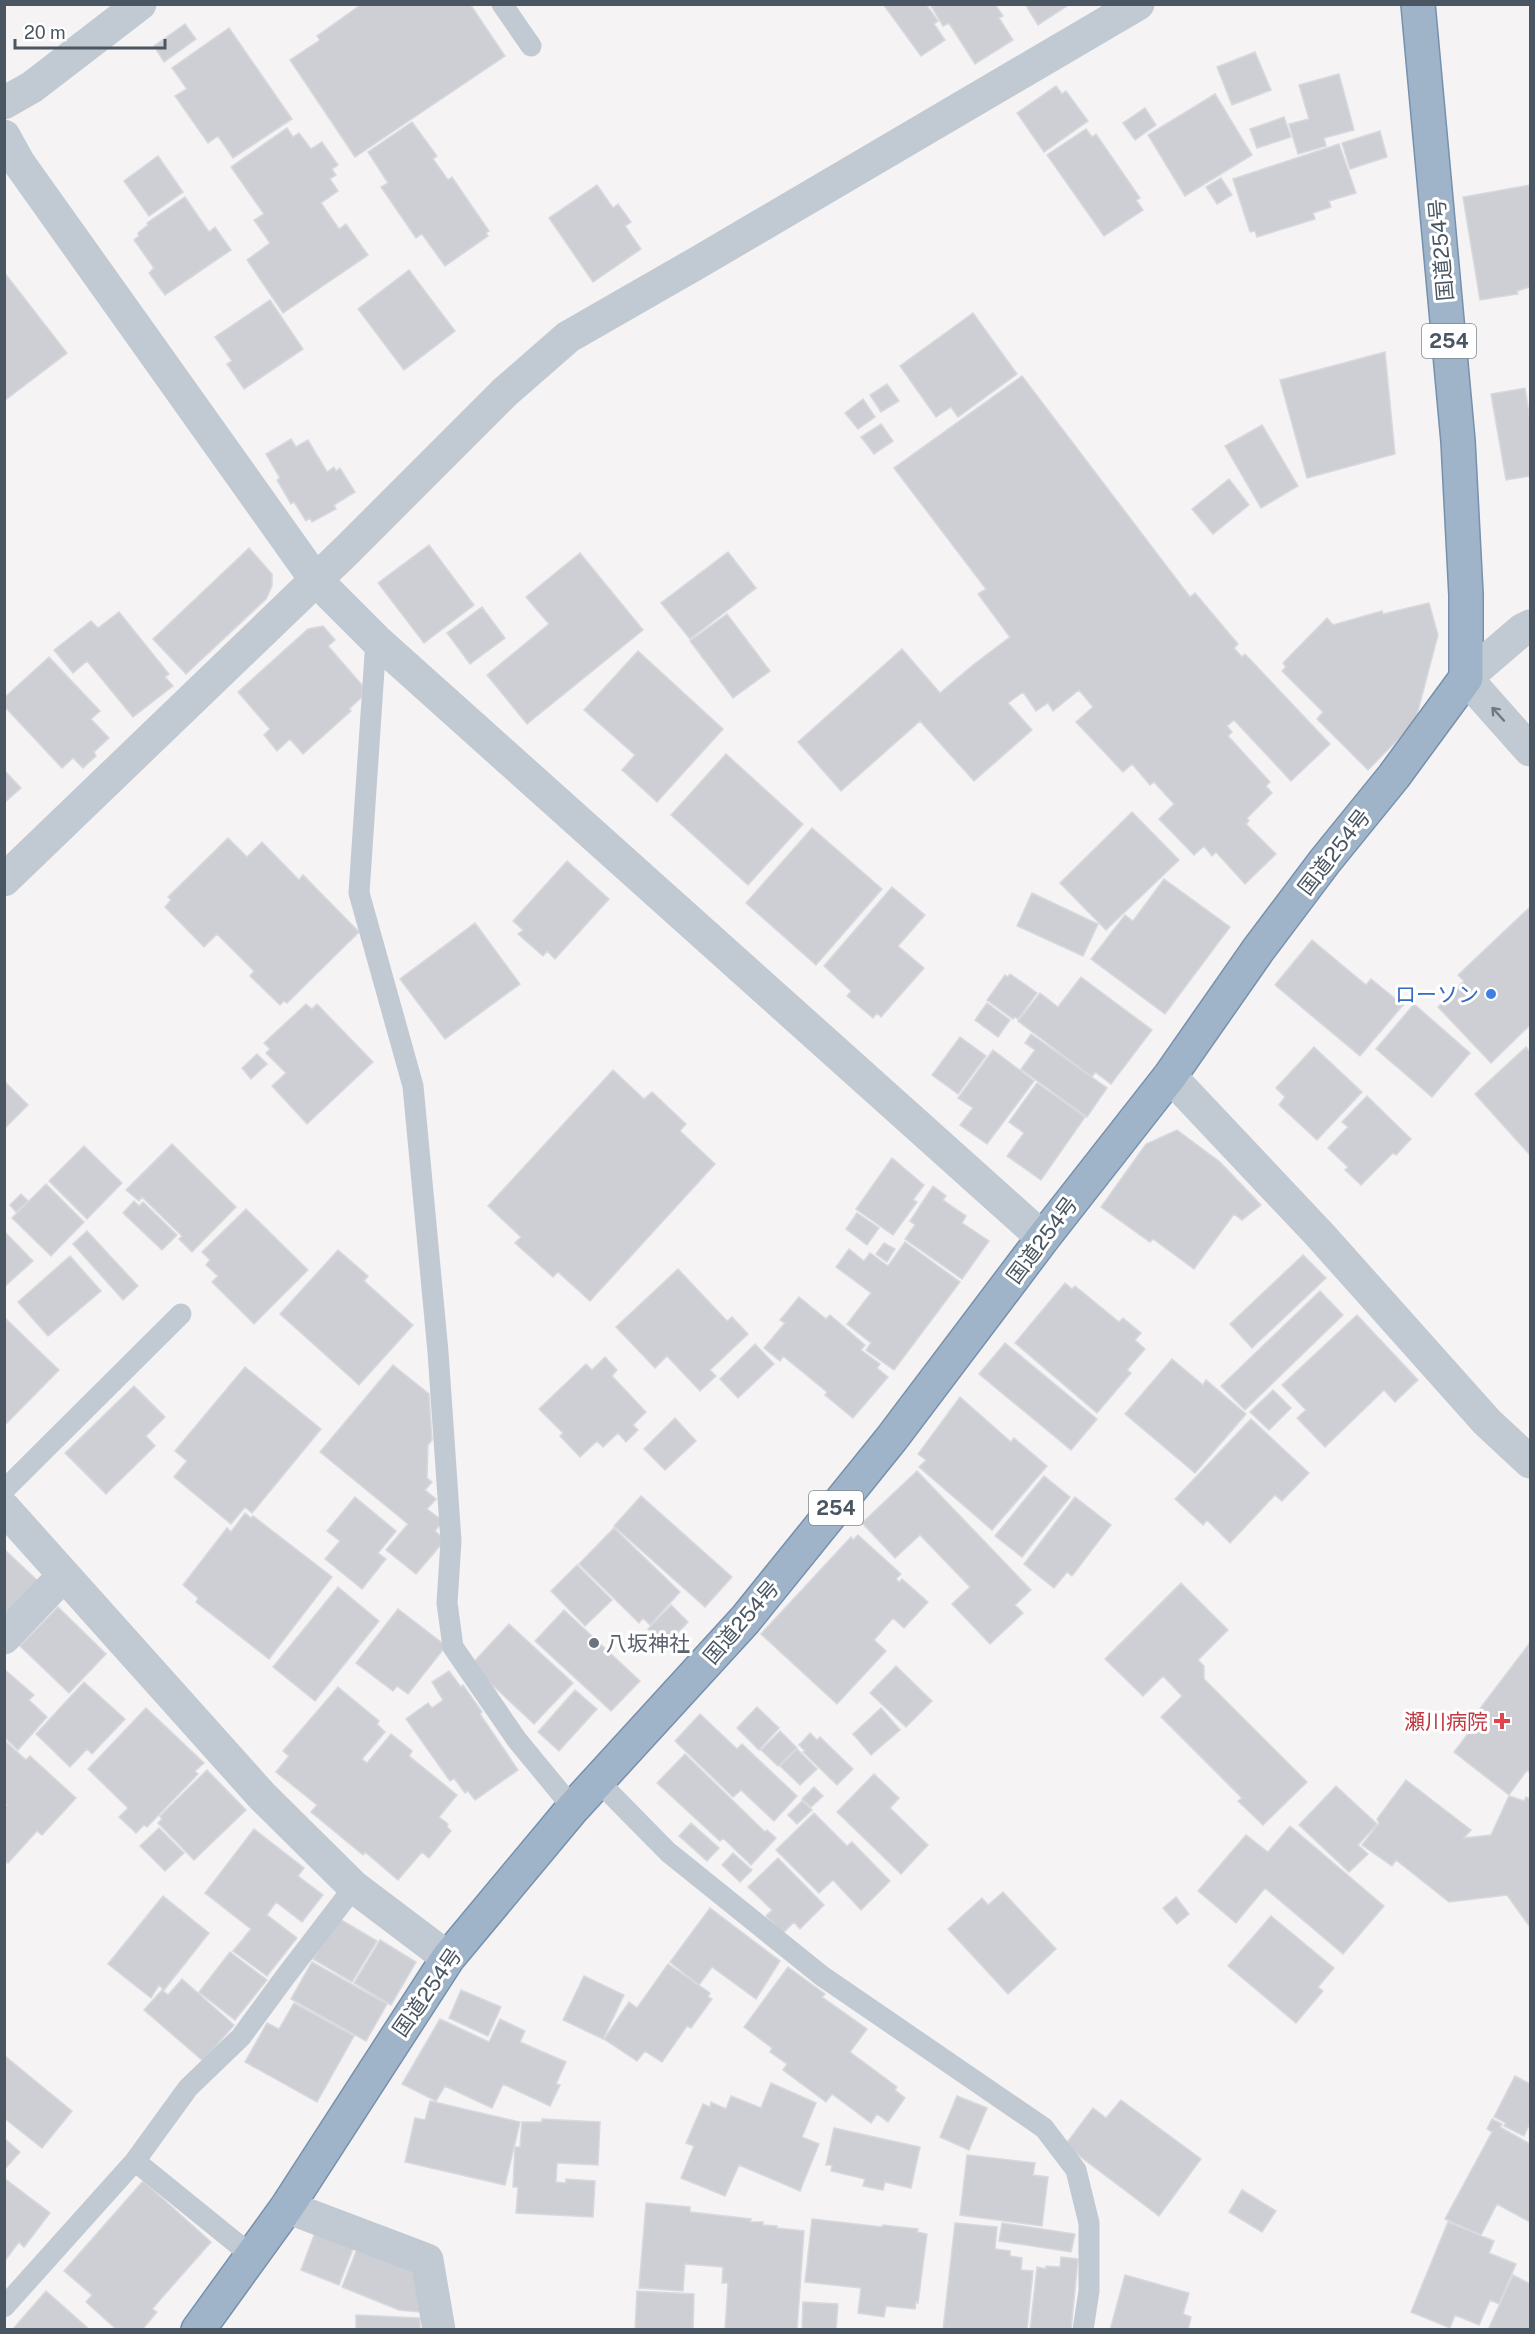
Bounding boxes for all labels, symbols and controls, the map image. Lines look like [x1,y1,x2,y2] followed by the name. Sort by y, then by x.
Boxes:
[15,12,165,50] scale bar
[24,22,66,43] text: 20 m
[1424,198,1458,302] street label: 国道254号
[1422,324,1476,358] road number: 254
[1491,707,1505,722] one-way arrow
[1293,804,1375,900] street label: 国道254号
[1395,982,1479,1007] place label: ローソン
[1484,987,1498,1001] marker: ローソン
[1001,1192,1083,1288] street label: 国道254号
[809,1491,863,1525] road number: 254
[698,1575,784,1669] street label: 国道254号
[606,1631,690,1656] place label: 八坂神社
[587,1636,601,1650] marker: 八坂神社
[1404,1709,1488,1734] place label: 瀬川病院
[1493,1712,1511,1730] marker: 瀬川病院
[387,1943,467,2041] street label: 国道254号

